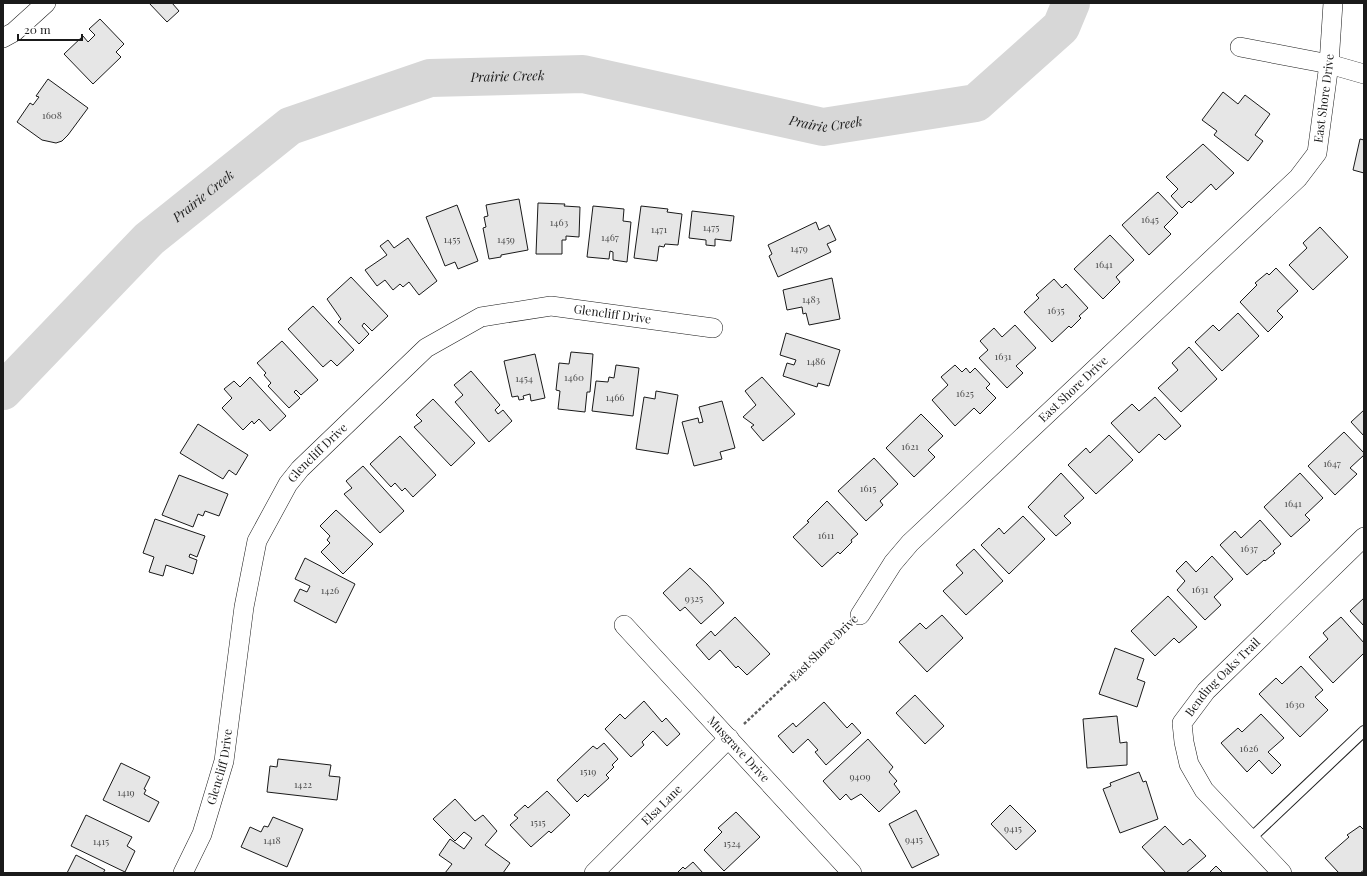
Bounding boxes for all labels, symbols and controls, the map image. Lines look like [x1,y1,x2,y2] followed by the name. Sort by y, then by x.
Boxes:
[18,16,82,42] scale bar
[24,21,51,37] text: 20 m
[1309,53,1337,144] street label: East Shore Drive
[469,66,545,85] water label: Prairie Creek
[42,108,62,122] house number: 1608
[787,111,864,135] water label: Prairie Creek
[168,165,237,226] water label: Prairie Creek
[1141,212,1159,226] house number: 1645
[550,215,569,229] house number: 1463
[703,220,719,234] house number: 1475
[651,222,667,236] house number: 1471
[601,230,619,244] house number: 1467
[444,232,460,246] house number: 1455
[497,232,515,246] house number: 1459
[790,241,808,255] house number: 1479
[1095,257,1113,271] house number: 1641
[802,292,821,306] house number: 1483
[573,300,652,327] street label: Glencliff Drive
[1047,303,1065,317] house number: 1635
[994,349,1012,363] house number: 1631
[1035,352,1111,425] street label: East Shore Drive
[806,354,826,368] house number: 1486
[564,370,584,384] house number: 1460
[515,371,533,385] house number: 1454
[956,386,974,400] house number: 1625
[606,390,624,404] house number: 1466
[283,419,350,485] street label: Glencliff Drive
[901,439,919,453] house number: 1621
[1323,456,1341,470] house number: 1647
[860,481,876,495] house number: 1615
[1284,496,1302,510] house number: 1641
[818,528,834,542] house number: 1611
[1240,541,1258,555] house number: 1637
[1191,582,1209,596] house number: 1631
[321,583,339,597] house number: 1426
[685,591,703,605] house number: 9325
[786,610,861,684] street label: East Shore Drive
[1181,633,1263,719] street label: Bending Oaks Trail
[1285,697,1305,711] house number: 1630
[705,712,774,785] street label: Musgrave Drive
[202,728,235,807] street label: Glencliff Drive
[1240,741,1258,755] house number: 1626
[580,764,596,778] house number: 1519
[849,769,871,783] house number: 9409
[294,777,312,791] house number: 1422
[637,781,685,828] street label: Elsa Lane
[117,785,135,799] house number: 1419
[530,815,546,829] house number: 1515
[1004,821,1022,835] house number: 9415
[905,832,923,846] house number: 9415
[263,833,281,847] house number: 1418
[93,834,109,848] house number: 1415
[723,836,741,850] house number: 1524

